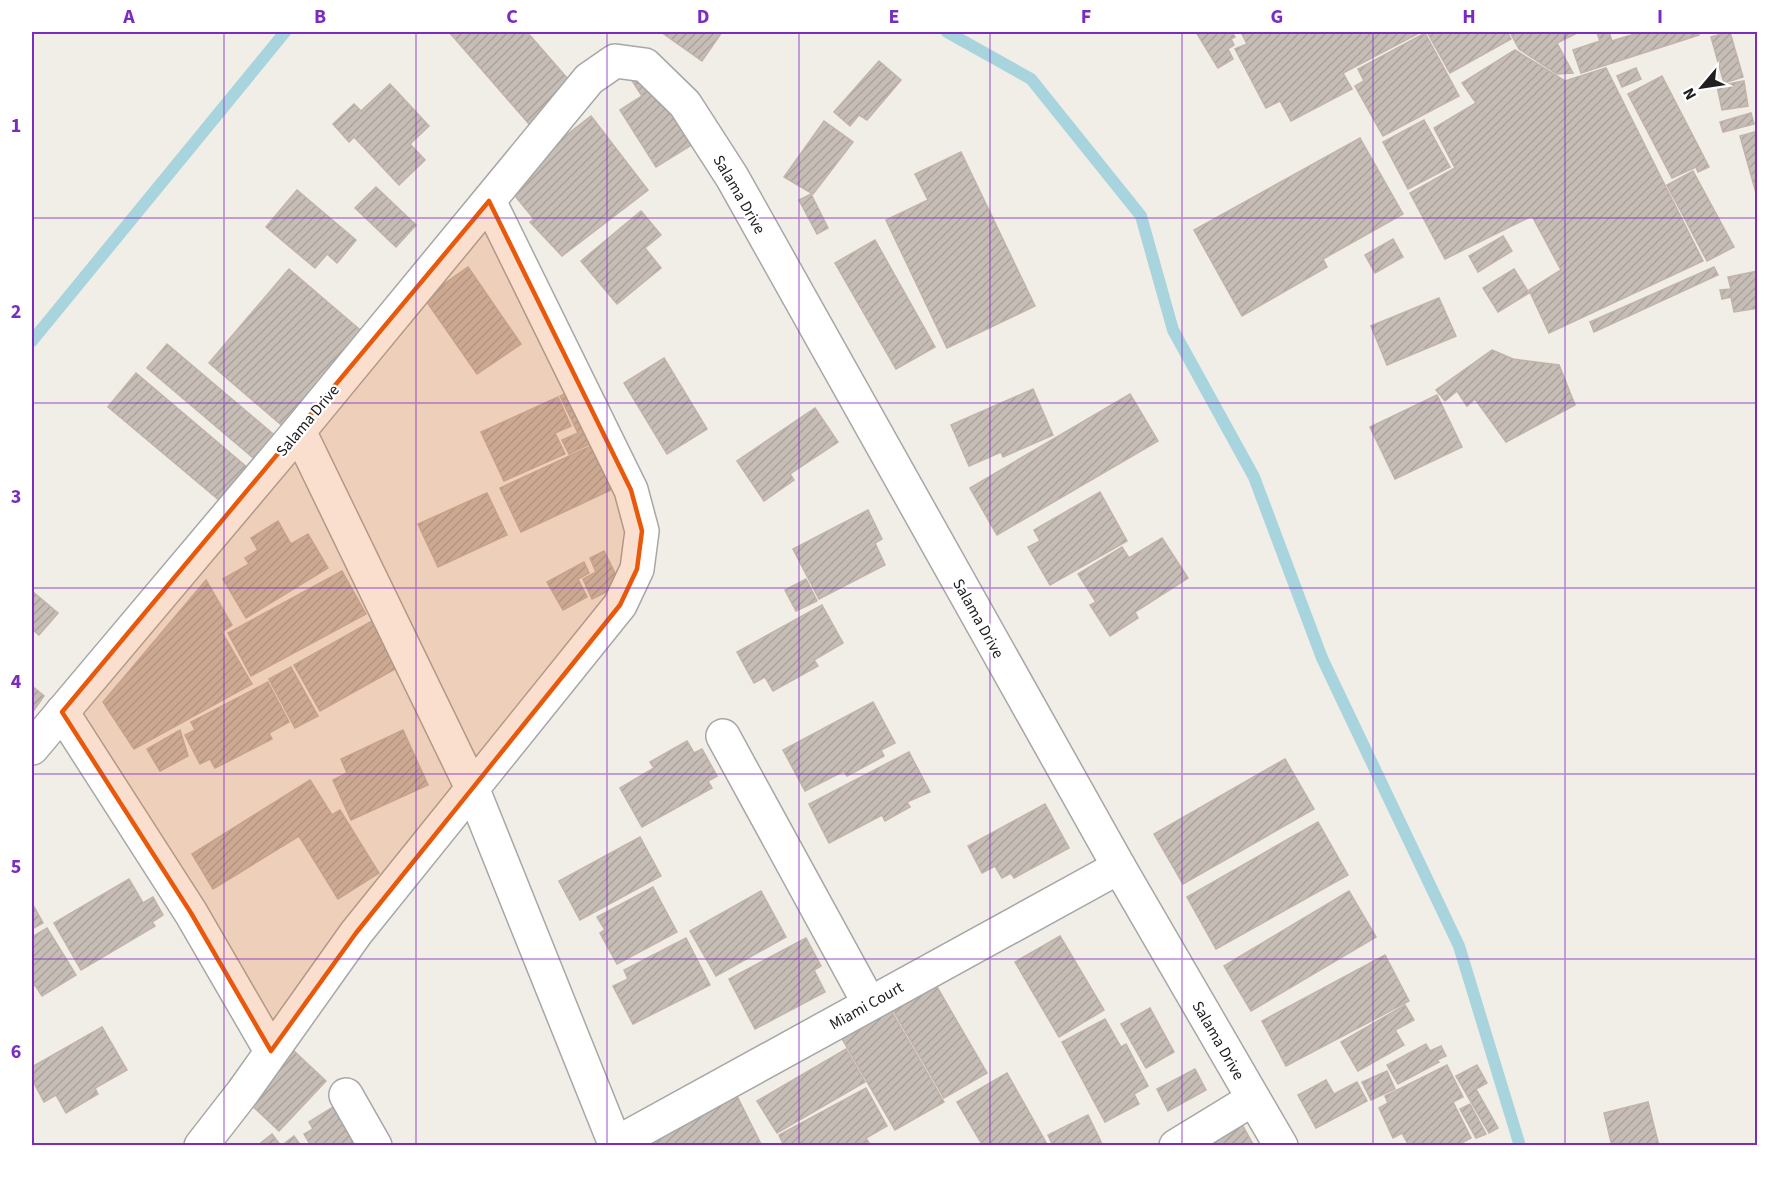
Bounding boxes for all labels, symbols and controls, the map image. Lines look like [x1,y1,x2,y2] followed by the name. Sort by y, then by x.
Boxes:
[122,3,135,31] text: A
[314,3,326,31] text: B
[506,3,518,31] text: C
[697,3,709,31] text: D
[889,3,899,31] text: E
[1081,3,1091,31] text: F
[1271,3,1283,31] text: G
[1462,3,1476,31] text: H
[1657,3,1663,31] text: I
[1672,57,1732,117] north arrow
[1678,84,1702,104] text: N
[11,112,21,140] text: 1
[708,151,771,238] street label: Salama Drive
[11,298,21,326] text: 2
[271,380,344,461] street label: Salama Drive
[11,483,21,511] text: 3
[947,575,1009,662] street label: Salama Drive
[11,668,22,696] text: 4
[11,853,21,881] text: 5
[826,976,908,1035] street label: Miami Court
[1187,997,1250,1084] street label: Salama Drive
[11,1038,21,1066] text: 6

